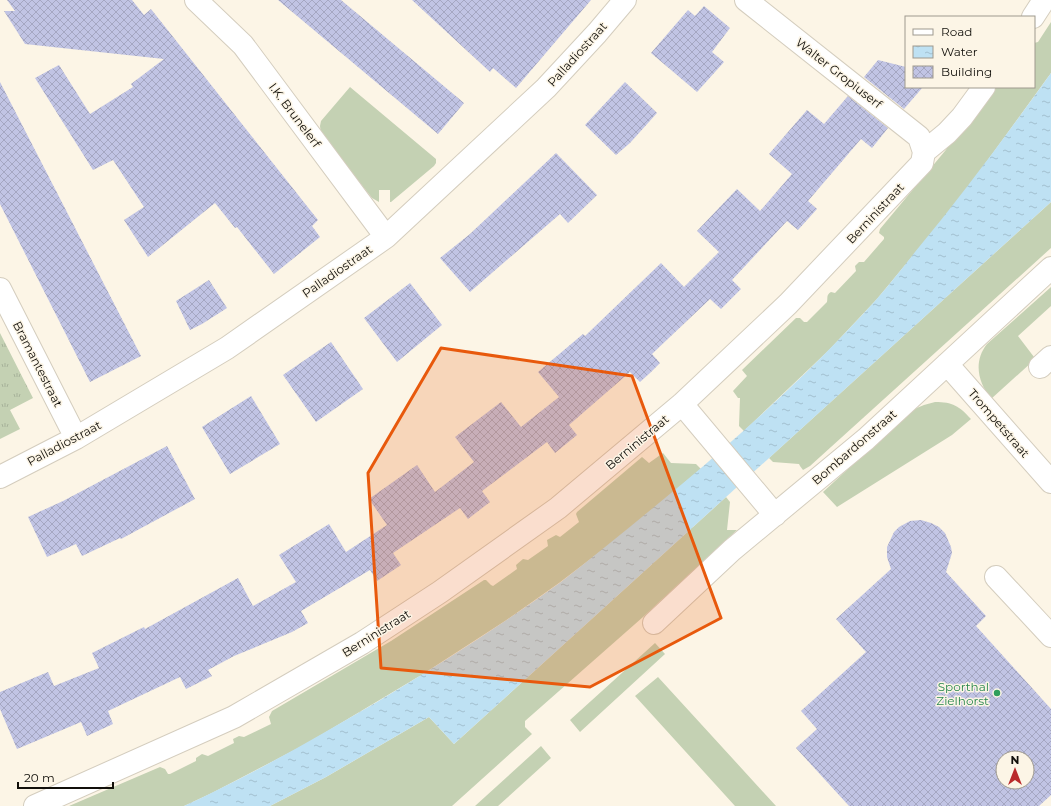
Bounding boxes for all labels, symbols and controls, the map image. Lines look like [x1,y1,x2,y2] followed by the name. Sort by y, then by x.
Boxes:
[905,16,1035,88] legend
[544,18,610,89] street label: Palladiostraat
[941,24,972,39] text: Road
[793,35,886,112] street label: Walter Gropiuserf
[941,44,978,59] text: Water
[941,64,992,79] text: Building
[266,80,325,151] street label: I.K. Brunelerf
[843,179,907,247] street label: Berninistraat
[299,241,375,301] street label: Palladiostraat
[10,319,66,410] street label: Bramantestraat
[965,386,1033,460] street label: Trompetstraat
[809,406,899,488] street label: Bombardonstraat
[602,411,672,473] street label: Berninistraat
[24,417,104,469] street label: Palladiostraat
[339,606,413,660] street label: Berninistraat
[936,679,989,708] place label: Sporthal Zielhorst
[992,688,1002,698] marker: Sporthal Zielhorst
[995,750,1035,790] north arrow
[1011,753,1019,767] text: N
[18,764,113,790] scale bar
[24,770,55,785] text: 20 m

